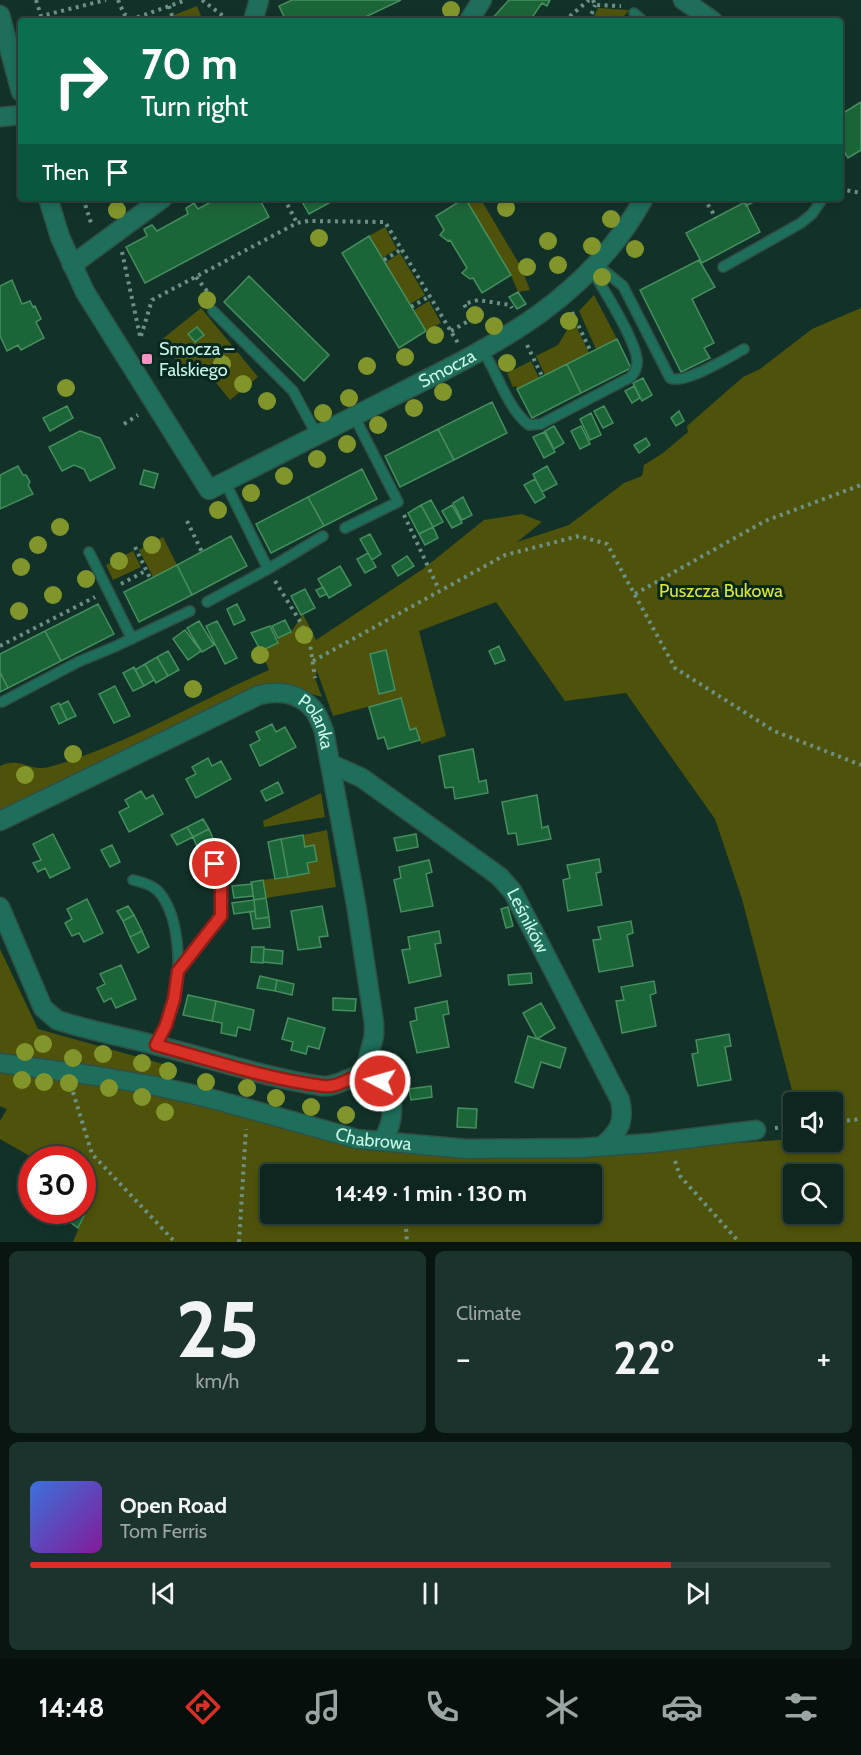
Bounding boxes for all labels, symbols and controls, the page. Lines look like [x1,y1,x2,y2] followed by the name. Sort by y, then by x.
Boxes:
[141,38,238,90] text: 70 m
[42,42,120,120] icon: right
[141,90,248,123] text: Turn right
[101,156,134,189] icon: arrive
[42,159,89,186] text: Then
[159,338,234,381] place label: Smocza – Falskiego
[415,345,480,393] street label: Smocza
[140,352,154,366] marker: Smocza – Falskiego
[659,580,783,602] park label: Puszcza Bukowa
[294,689,338,751] street label: Polanka
[189,838,240,889] pin
[198,847,231,880] icon: arrive
[502,885,554,957] street label: Leśników
[348,1049,412,1113] position arrow
[783,1092,843,1224] map controls
[783,1092,843,1152] button: sound
[333,1123,413,1155] street label: Chabrowa
[18,1146,96,1224] speed limit sign: 30
[783,1164,843,1224] button: search
[335,1180,527,1207] text: 14:49 · 1 min · 130 m
[176,1282,259,1377] text: 25
[456,1301,521,1325] text: Climate
[613,1331,674,1385] text: 22°
[456,1338,471,1378] text: −
[816,1338,831,1378] text: +
[196,1369,239,1393] text: km/h
[120,1492,227,1519] text: Open Road
[120,1519,207,1543] text: Tom Ferris
[147,1577,180,1610] icon: previous
[414,1577,447,1610] icon: pause
[681,1577,714,1610] icon: next
[182,1686,224,1728] icon: directions
[302,1686,344,1728] icon: music
[421,1686,463,1728] icon: phone
[541,1686,583,1728] icon: climate
[661,1686,703,1728] icon: car
[780,1686,822,1728] icon: filters
[39,1691,105,1724] text: 14:48

